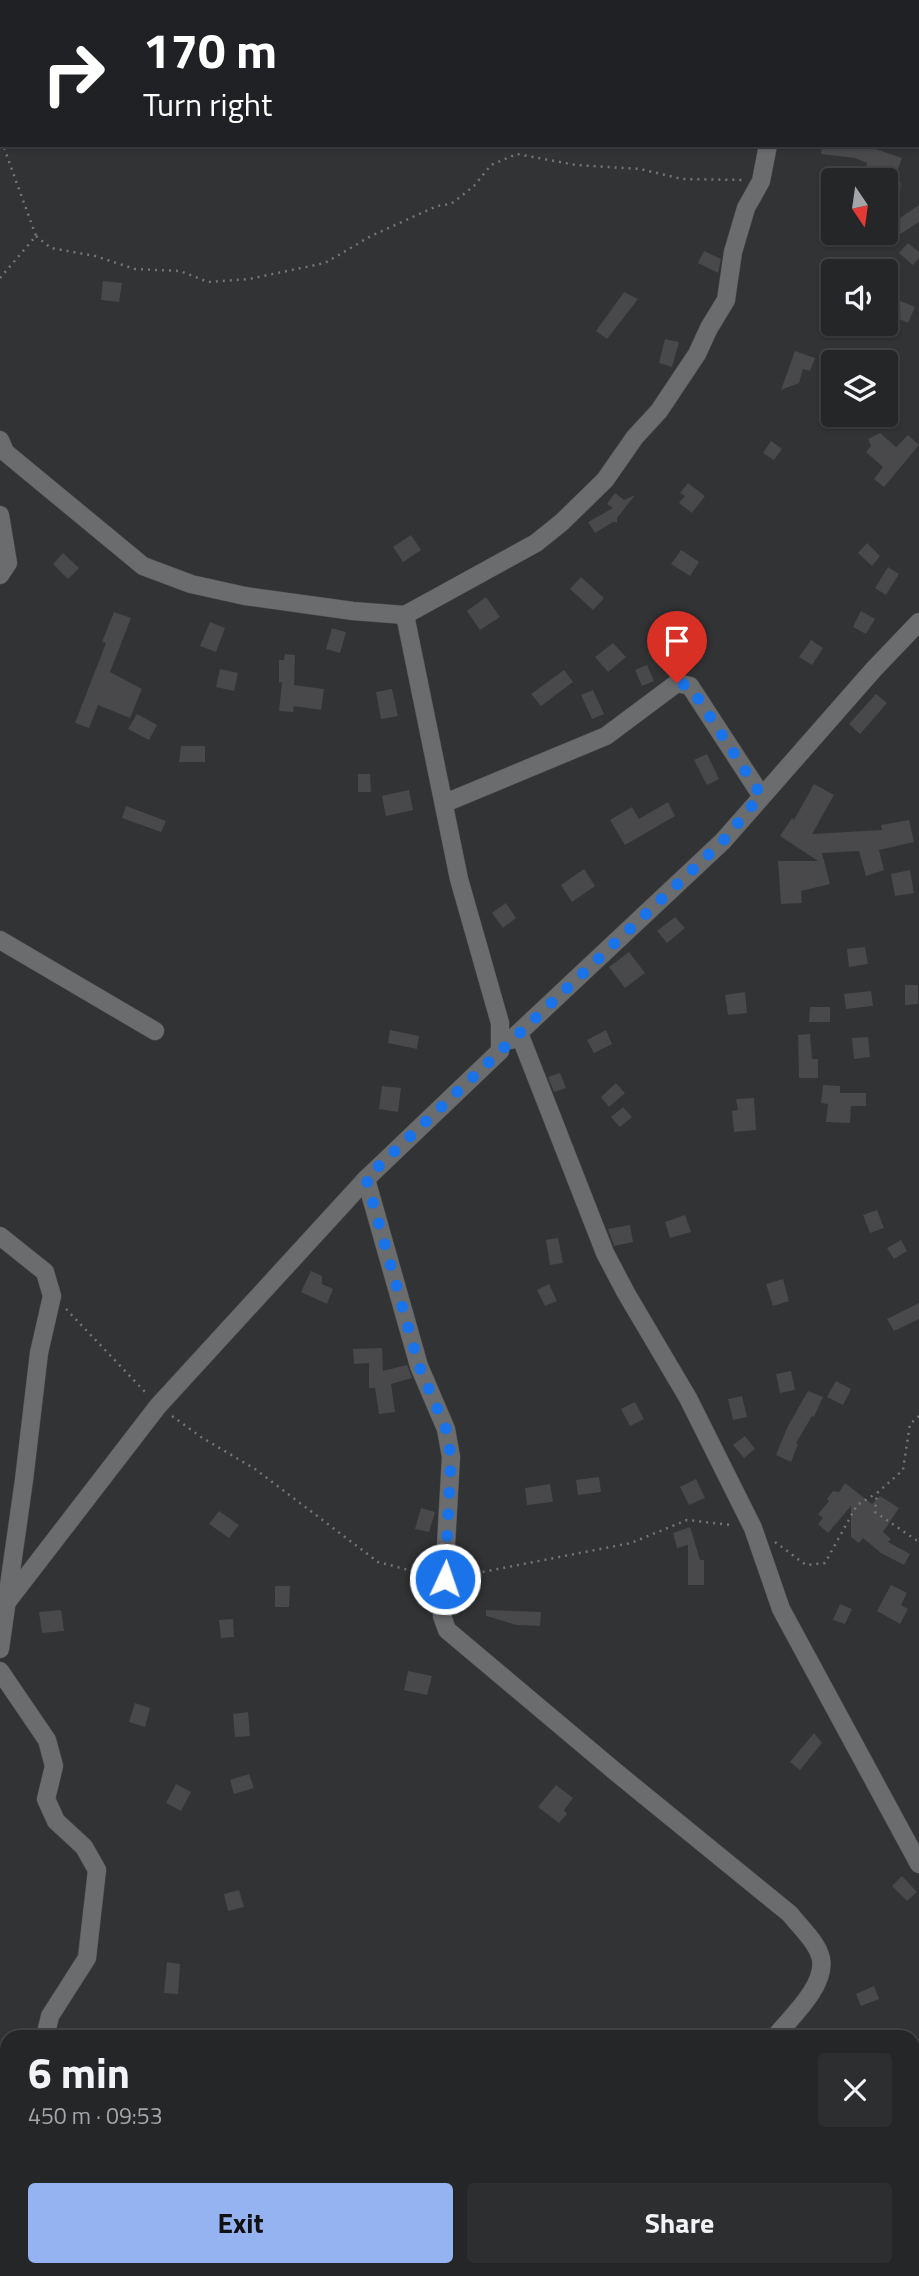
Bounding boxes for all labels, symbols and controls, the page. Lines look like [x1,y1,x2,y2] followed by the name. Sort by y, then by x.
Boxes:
[143,12,277,87] text: 170 m
[28,28,119,119] icon: right
[143,80,272,128] text: Turn right
[821,168,898,245] north arrow
[821,168,898,427] map controls
[821,259,898,336] button: sound
[821,350,898,427] button: layers
[647,611,707,683] pin
[658,622,696,660] icon: arrive
[408,1542,482,1616] position arrow
[28,2040,130,2104] text: 6 min
[818,2053,892,2127] button: close
[28,2098,163,2133] text: 450 m · 09:53
[28,2183,453,2263] button: Exit
[467,2183,892,2263] button: Share

